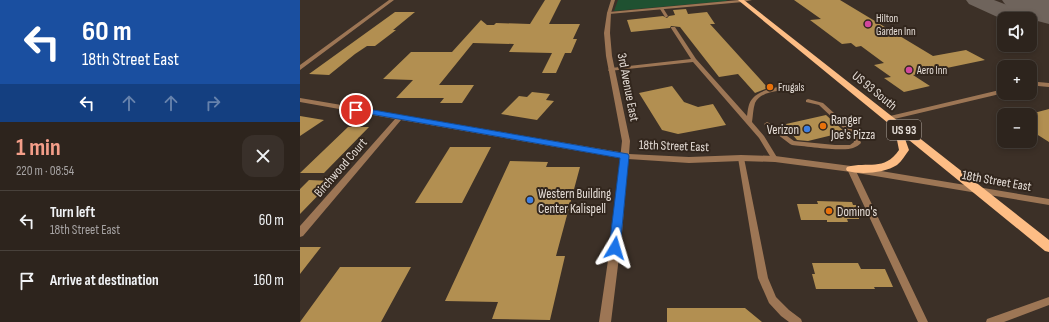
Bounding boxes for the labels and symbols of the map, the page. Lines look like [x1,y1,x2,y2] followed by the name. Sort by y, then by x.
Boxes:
[876,12,916,38] place label: Hilton Garden Inn
[863,19,873,29] marker: Hilton Garden Inn
[614,52,642,123] street label: 3rd Avenue East
[916,64,948,77] place label: Aero Inn
[904,65,914,75] marker: Aero Inn
[849,68,900,114] street label: US 93 South
[778,81,804,94] place label: Frugals
[765,82,775,92] marker: Frugals
[339,93,373,127] pin
[830,112,875,143] place label: Ranger Joe's Pizza
[887,120,921,140] road number: US 93
[818,121,828,131] marker: Ranger Joe's Pizza
[767,122,799,138] place label: Verizon
[802,124,812,134] marker: Verizon
[311,135,371,200] street label: Birchwood Court
[639,137,709,155] street label: 18th Street East
[961,167,1033,195] street label: 18th Street East
[538,186,611,217] place label: Western Building Center Kalispell
[525,195,535,205] marker: Western Building Center Kalispell
[837,204,878,220] place label: Domino's
[824,206,834,216] marker: Domino's
[594,227,636,269] position arrow

